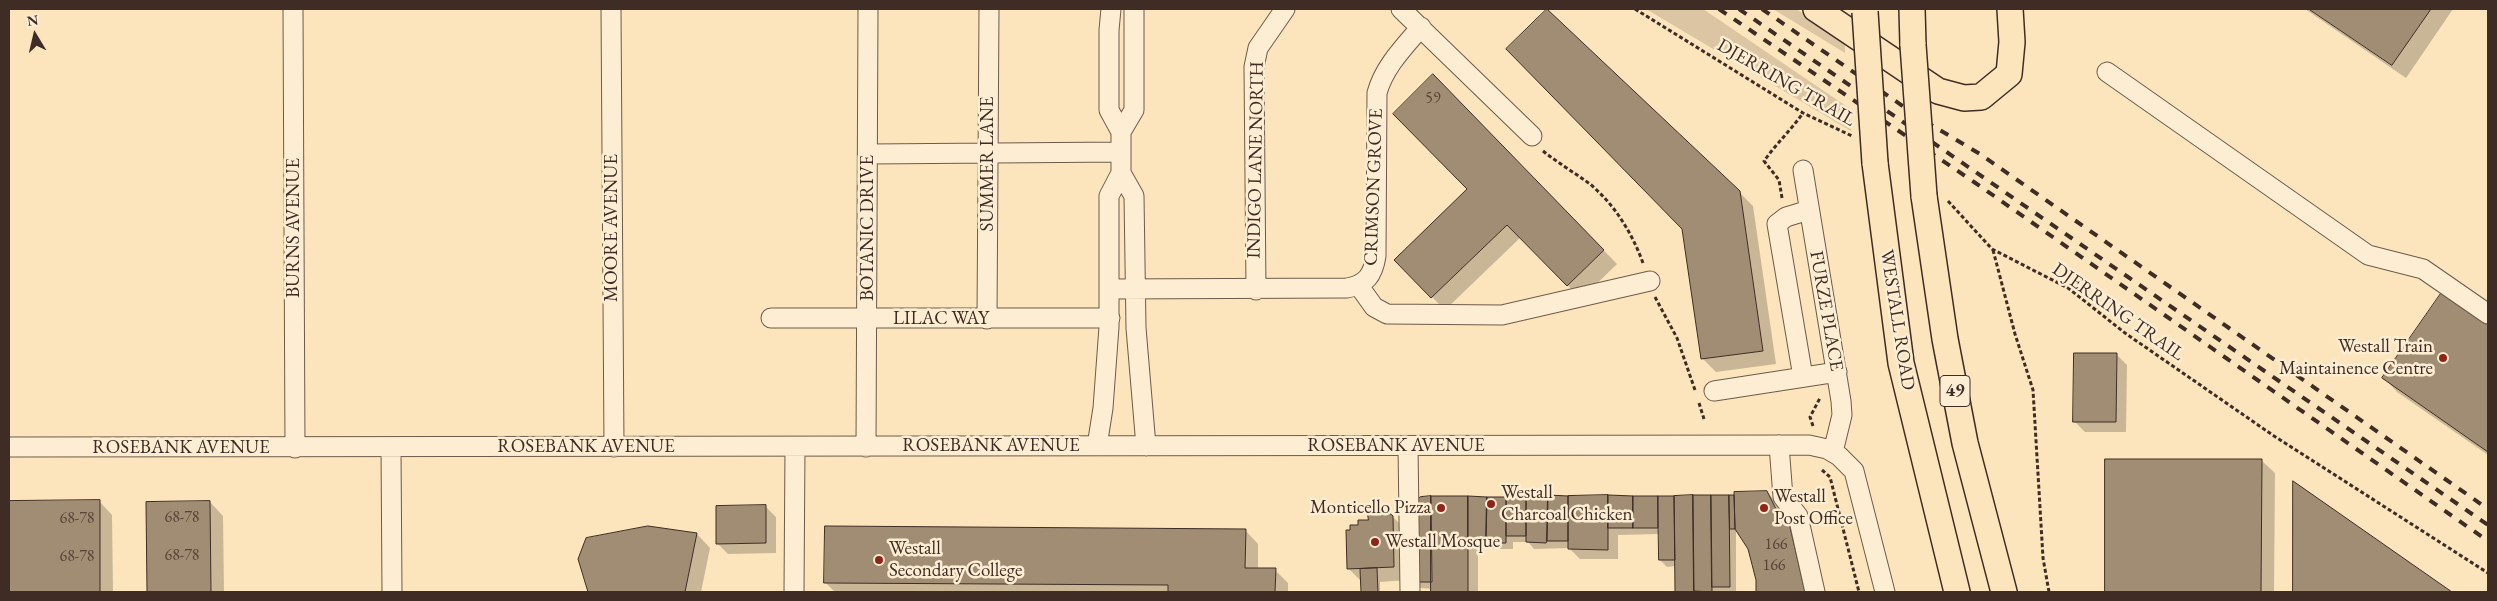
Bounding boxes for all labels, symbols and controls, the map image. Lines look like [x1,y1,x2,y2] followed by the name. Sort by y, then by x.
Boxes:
[10,10,60,60] north arrow
[26,10,40,30] text: N
[1713,34,1859,132] street label: DJERRING TRAIL
[1243,61,1269,259] street label: INDIGO LANE NORTH
[1425,89,1441,109] house number: 59
[977,96,999,232] street label: SUMMER LANE
[1360,108,1388,266] street label: CRIMSON GROVE
[601,154,623,302] street label: MOORE AVENUE
[857,155,879,301] street label: BOTANIC DRIVE
[283,158,305,298] street label: BURNS AVENUE
[1875,248,1919,392] street label: WESTALL ROAD
[1804,249,1848,373] street label: FURZE PLACE
[2048,258,2188,366] street label: DJERRING TRAIL
[893,308,989,330] street label: LILAC WAY
[2279,336,2433,380] place label: Westall Train Maintainence Centre
[2437,352,2449,364] marker: Westall Train Maintainence Centre
[1940,376,1970,406] road number: 49
[902,435,1080,457] street label: ROSEBANK AVENUE
[1307,435,1485,457] street label: ROSEBANK AVENUE
[497,436,675,458] street label: ROSEBANK AVENUE
[92,437,270,459] street label: ROSEBANK AVENUE
[1501,482,1633,526] place label: Westall Charcoal Chicken
[1774,486,1853,530] place label: Westall Post Office
[1310,497,1431,519] place label: Monticello Pizza
[1485,498,1497,510] marker: Westall Charcoal Chicken
[1435,502,1447,514] marker: Monticello Pizza
[1758,502,1770,514] marker: Westall Post Office
[164,508,200,528] house number: 68-78
[59,509,95,529] house number: 68-78
[1385,531,1500,553] place label: Westall Mosque
[1764,535,1788,555] house number: 166
[1369,536,1381,548] marker: Westall Mosque
[889,538,1022,582] place label: Westall Secondary College
[164,546,200,566] house number: 68-78
[59,547,95,567] house number: 68-78
[873,554,885,566] marker: Westall Secondary College
[1762,556,1786,576] house number: 166

